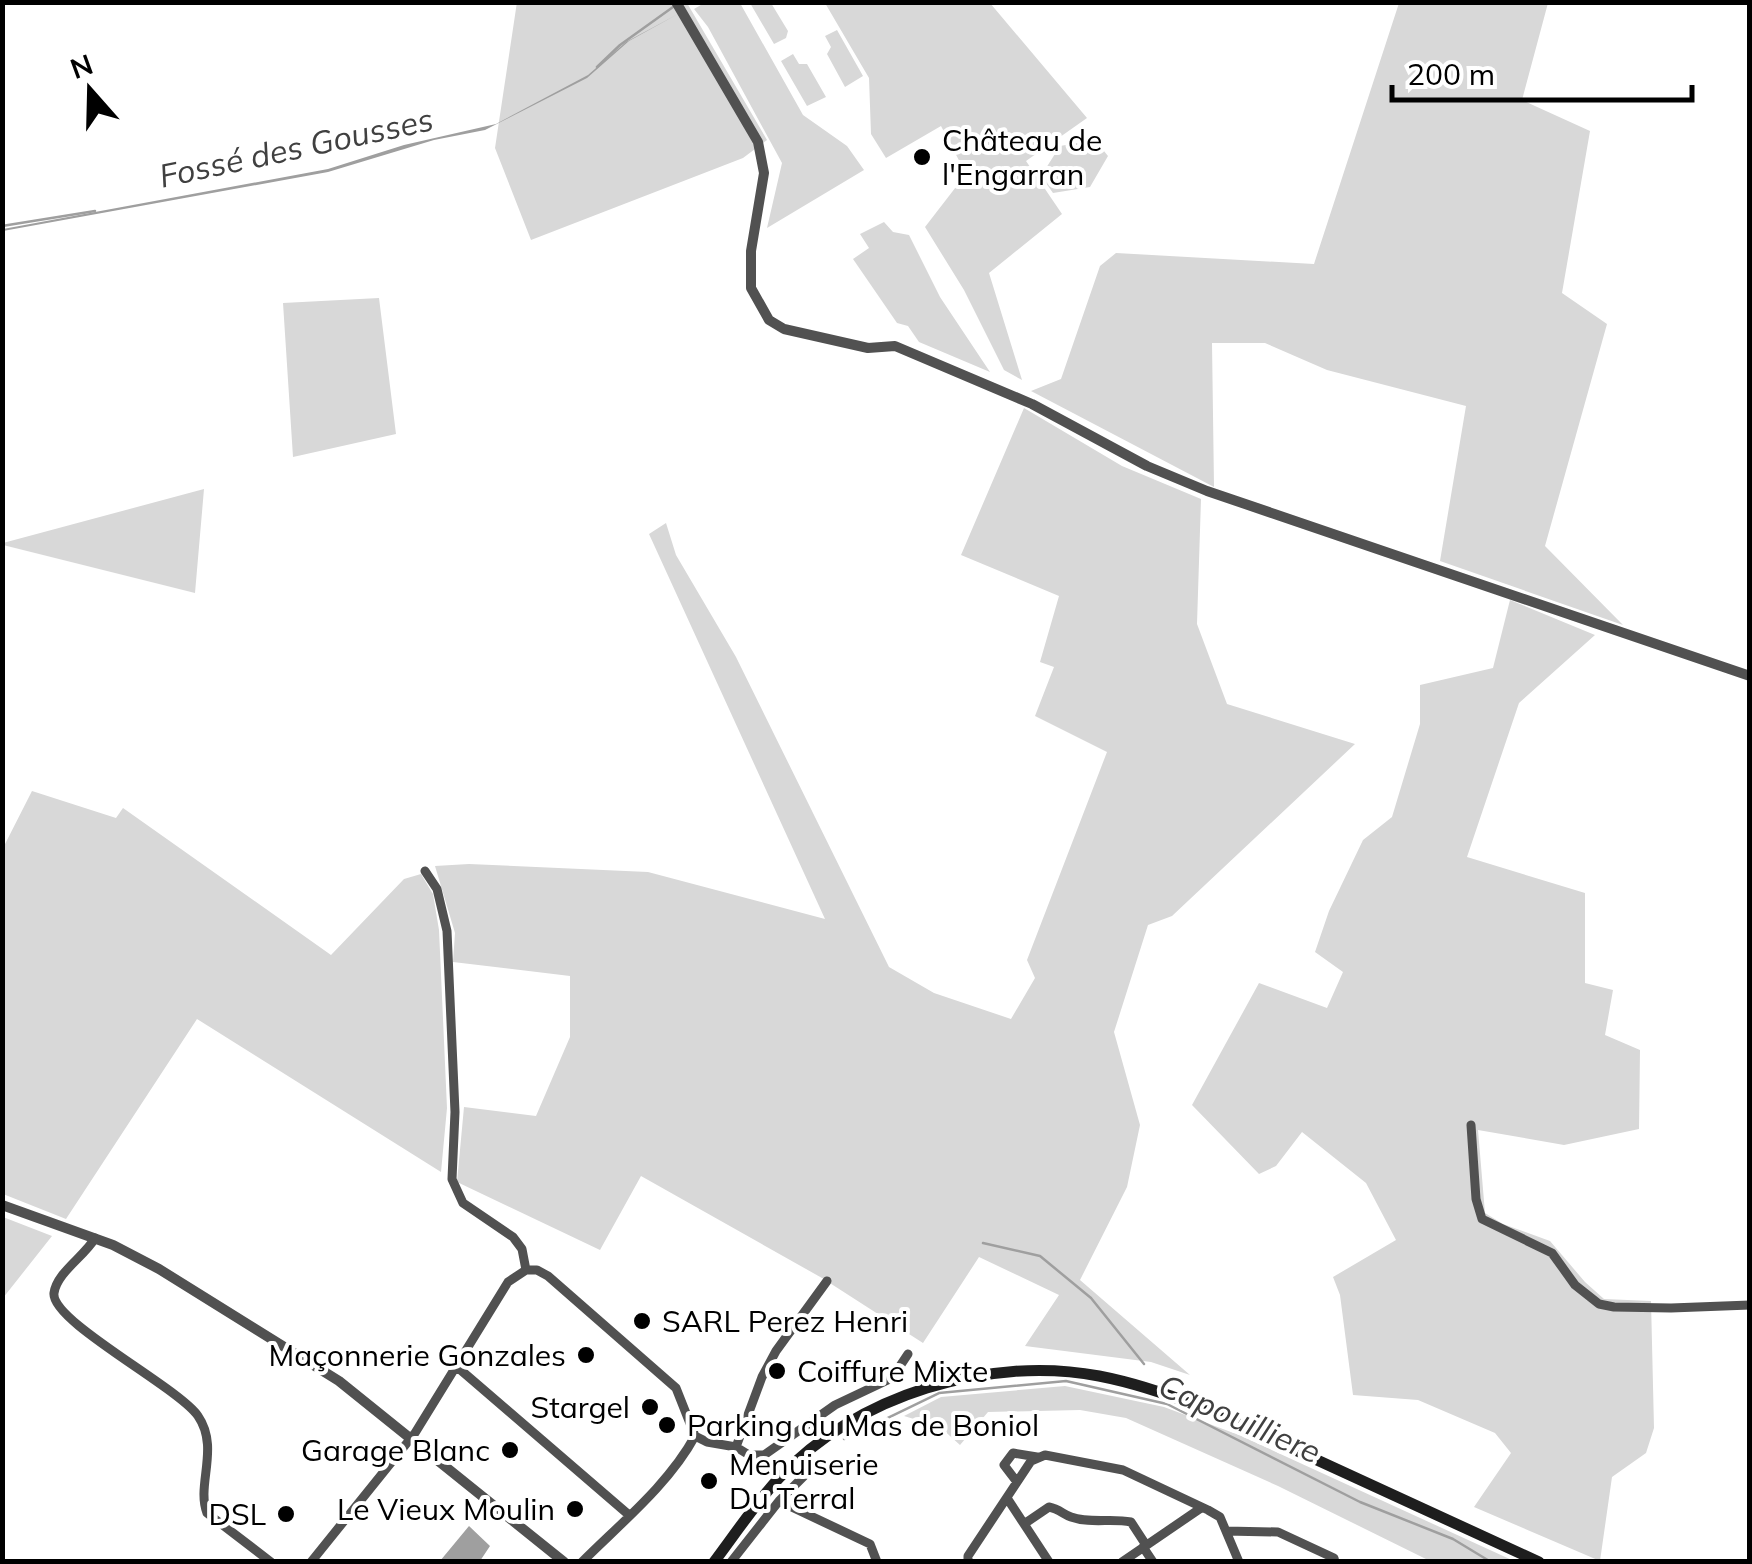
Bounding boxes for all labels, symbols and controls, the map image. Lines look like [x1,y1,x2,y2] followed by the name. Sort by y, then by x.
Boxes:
[40,40,140,140] north arrow
[1392,40,1692,102] scale bar
[65,46,97,86] text: N
[1407,55,1495,93] text: 200 m
[155,98,437,196] water label: Fossé des Gousses
[942,121,1102,193] place label: Château de l'Engarran
[911,146,933,168] marker: Château de l'Engarran
[662,1302,908,1340] place label: SARL Perez Henri
[631,1310,653,1332] marker: SARL Perez Henri
[269,1336,566,1374] place label: Maçonnerie Gonzales
[575,1344,597,1366] marker: Maçonnerie Gonzales
[797,1352,988,1390] place label: Coiffure Mixte
[766,1360,788,1382] marker: Coiffure Mixte
[1153,1365,1327,1471] water label: Capouilliere
[531,1388,630,1426] place label: Stargel
[639,1396,661,1418] marker: Stargel
[687,1406,1039,1444] place label: Parking du Mas de Boniol
[656,1414,678,1436] marker: Parking du Mas de Boniol
[301,1431,490,1469] place label: Garage Blanc
[499,1439,521,1461] marker: Garage Blanc
[729,1445,879,1517] place label: Menuiserie Du Terral
[698,1470,720,1492] marker: Menuiserie Du Terral
[337,1490,555,1528] place label: Le Vieux Moulin
[209,1495,266,1533] place label: DSL
[564,1498,586,1520] marker: Le Vieux Moulin
[275,1503,297,1525] marker: DSL

